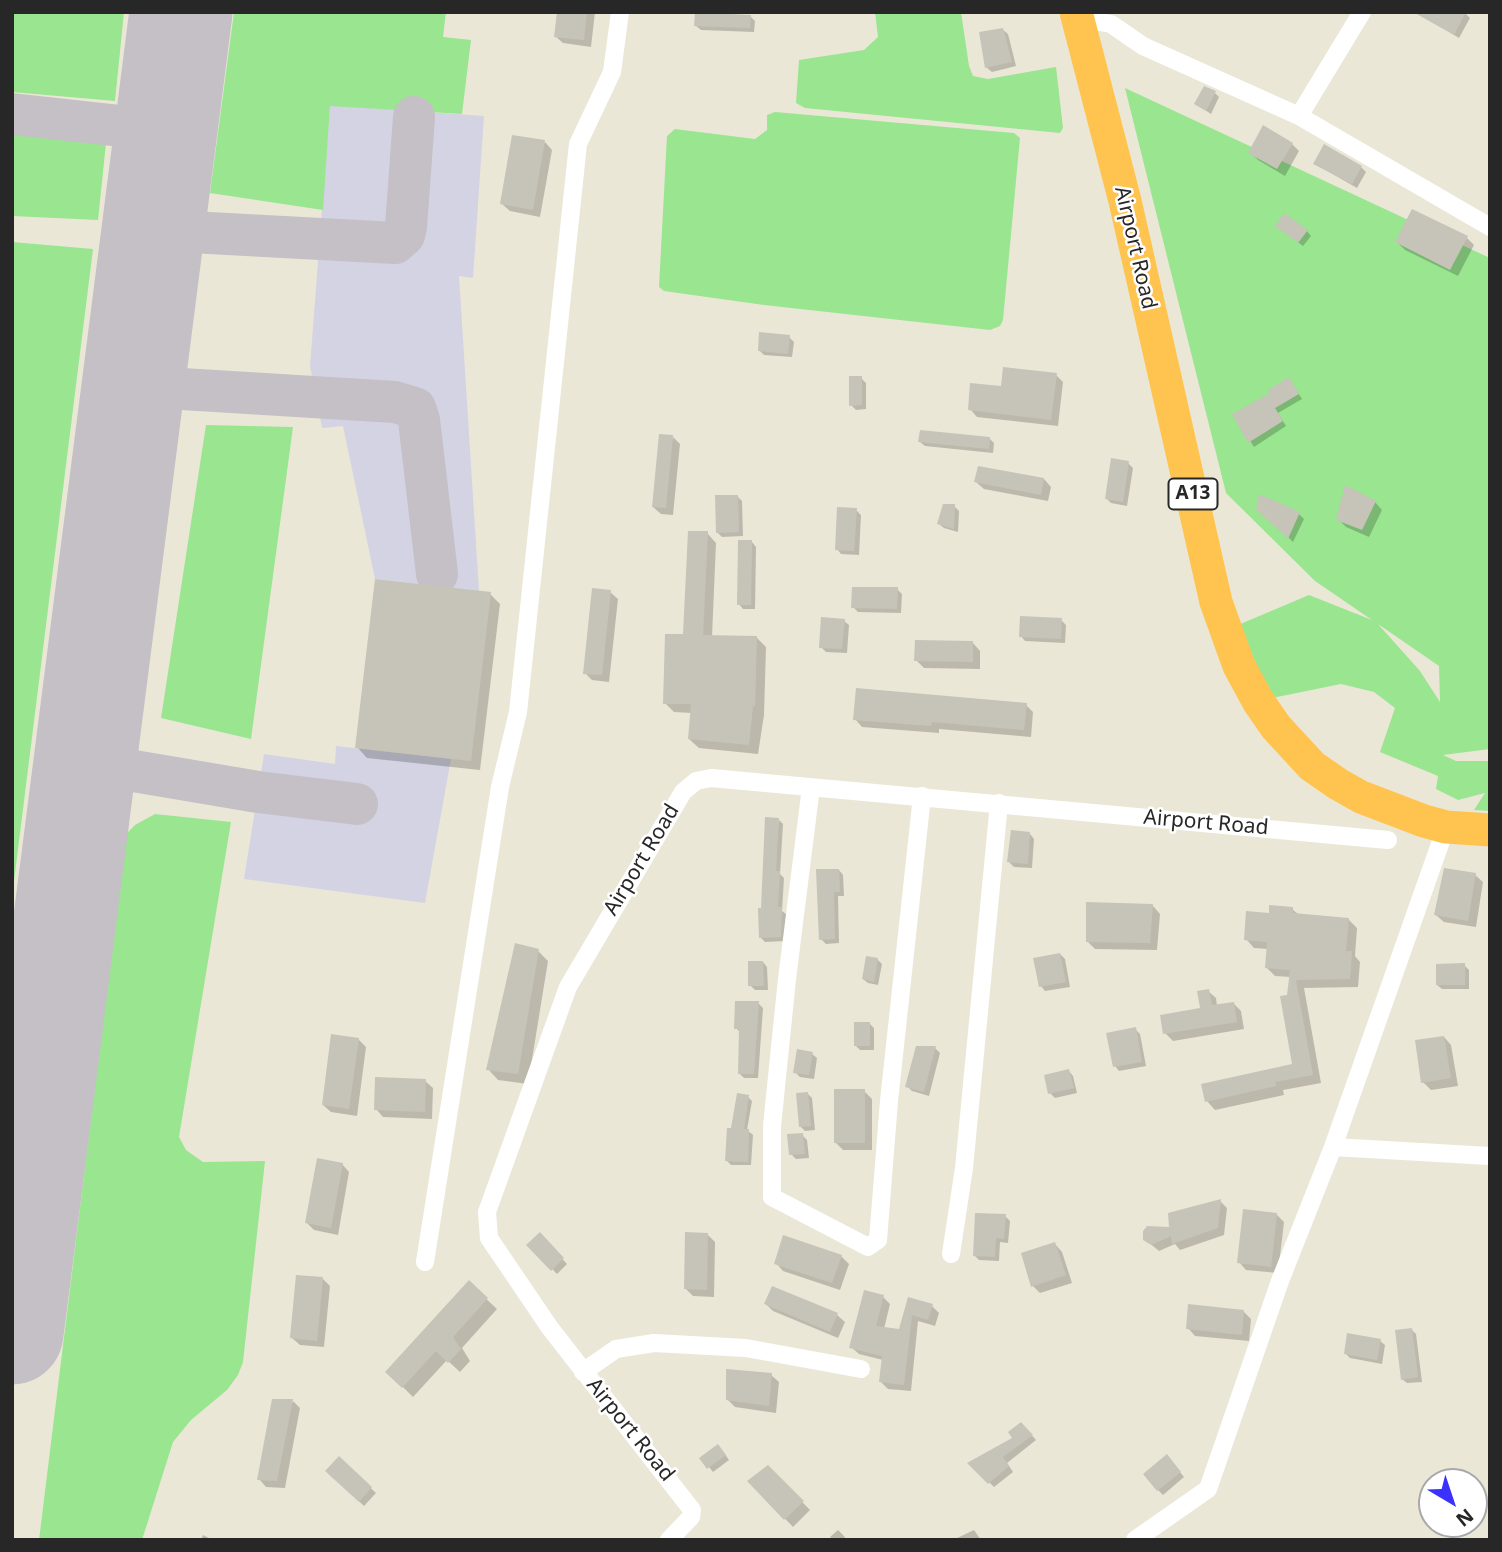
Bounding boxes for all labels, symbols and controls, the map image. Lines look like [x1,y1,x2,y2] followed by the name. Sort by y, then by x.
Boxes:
[1109,184,1161,312] street label: Airport Road
[1168,478,1218,509] road number: A13
[599,800,685,920] street label: Airport Road
[1142,805,1270,841] street label: Airport Road
[581,1373,679,1487] street label: Airport Road
[1418,1468,1488,1538] north arrow
[1451,1503,1479,1533] text: N

